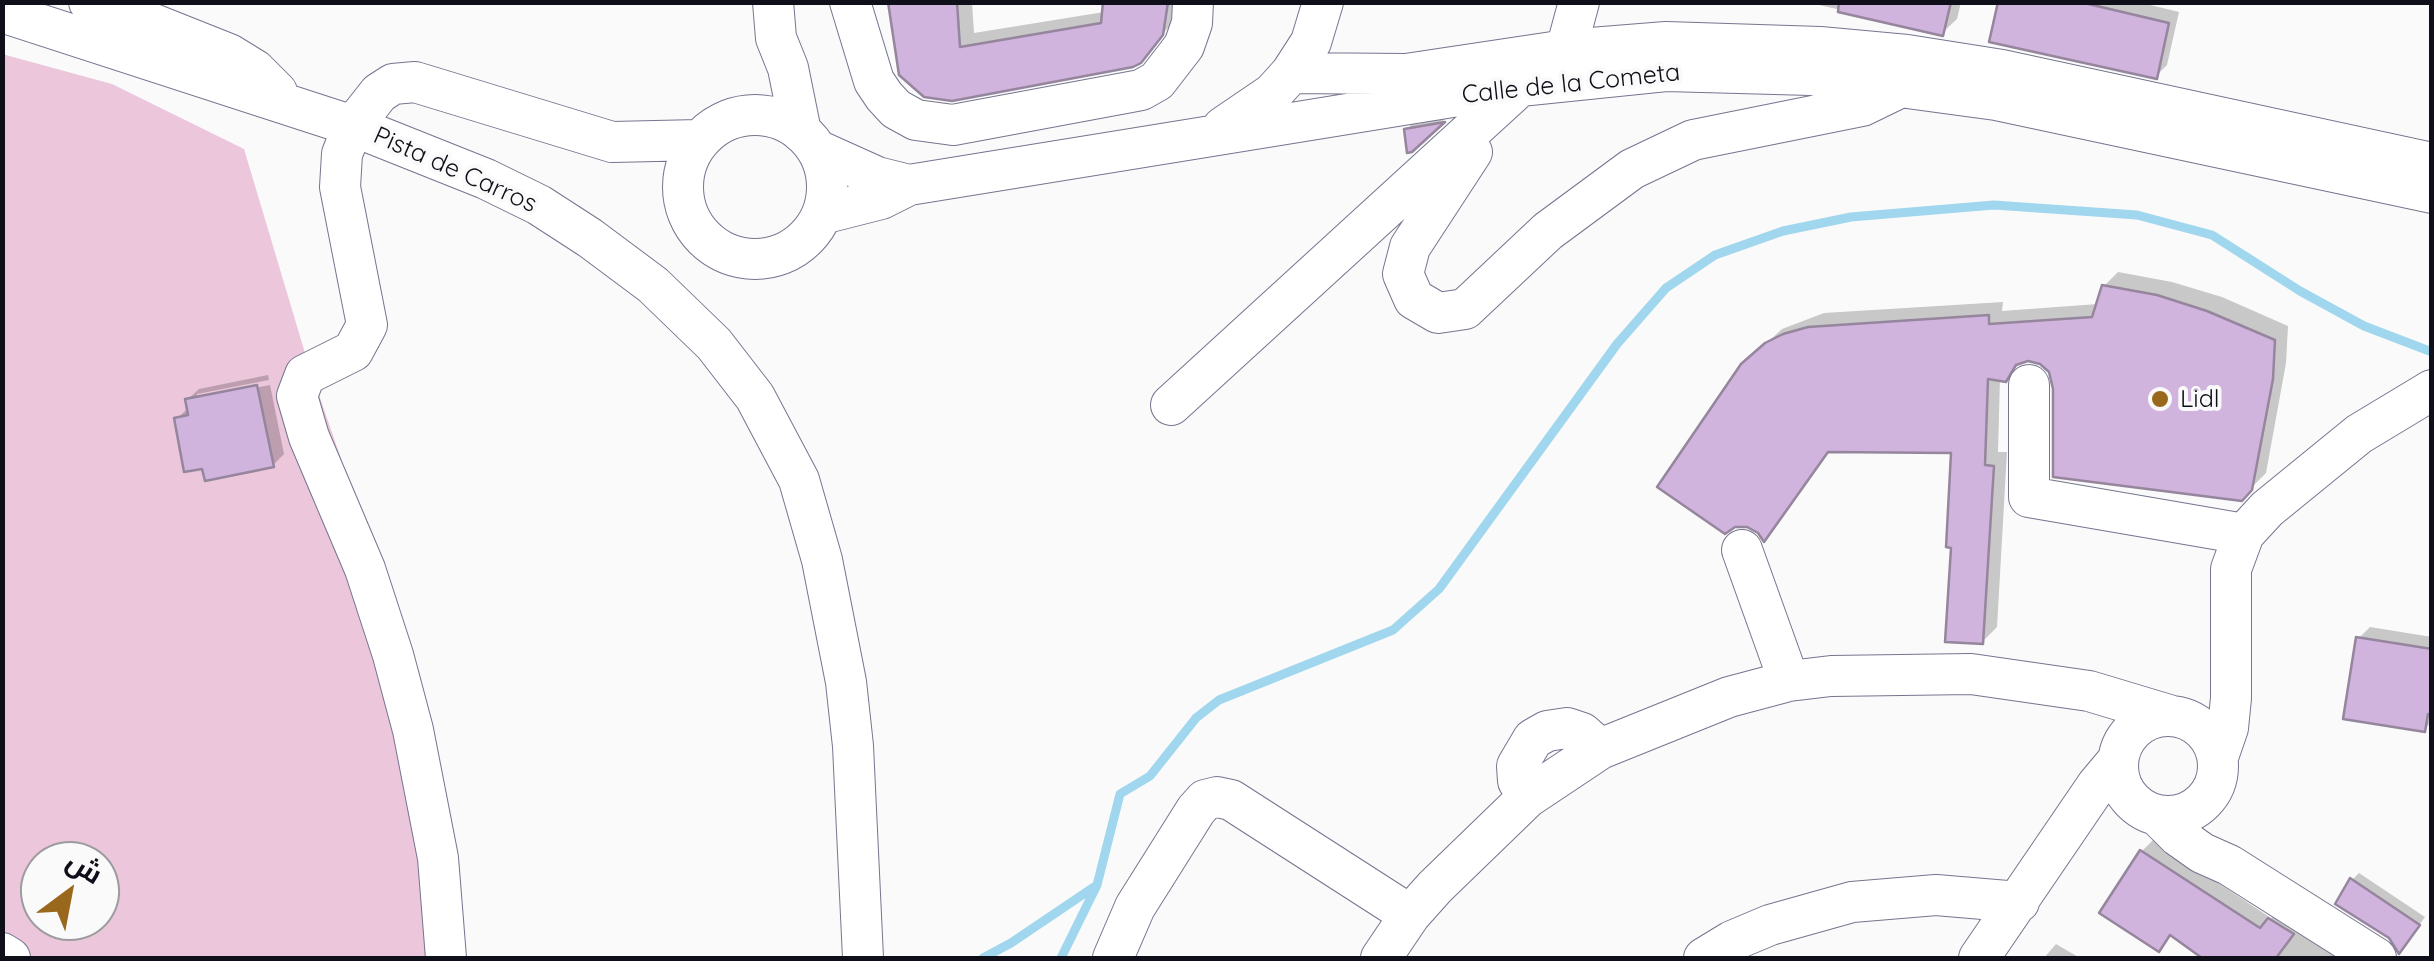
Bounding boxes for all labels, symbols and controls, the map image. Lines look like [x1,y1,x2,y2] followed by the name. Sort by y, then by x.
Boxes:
[1460,58,1682,110] street label: Calle de la Cometa
[369,121,541,219] street label: Pista de Carros
[2180,384,2220,414] place label: Lidl
[2149,388,2171,410] marker: Lidl
[20,841,120,941] north arrow
[61,842,110,891] text: ش

